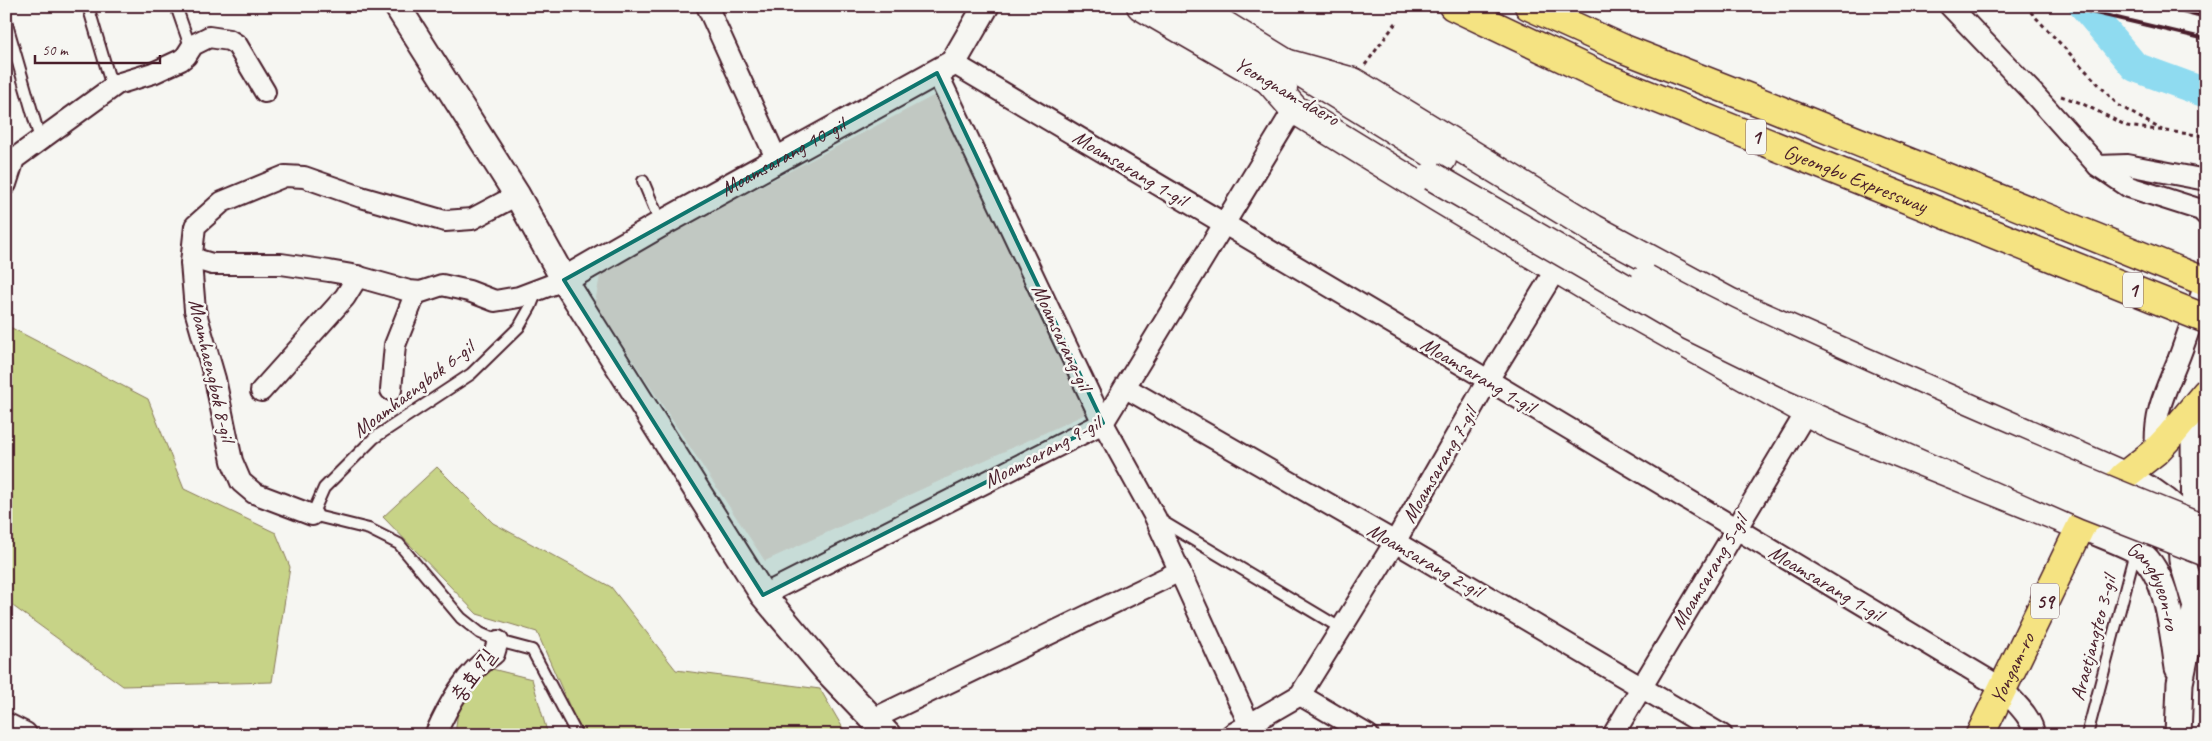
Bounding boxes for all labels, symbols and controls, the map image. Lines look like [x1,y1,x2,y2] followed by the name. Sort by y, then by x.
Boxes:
[35,32,160,64] scale bar
[42,41,69,60] text: 50 m
[1230,51,1345,132] street label: Yeongnam-daero
[716,110,853,202] street label: Moamsarang 10-gil
[1746,120,1766,154] road number: 1
[1068,124,1195,214] street label: Moamsarang 1-gil
[1780,138,1933,219] street label: Gyeongbu Expressway
[2123,272,2143,308] road number: 1
[1026,280,1099,397] street label: Moamsarang-gil
[183,296,242,447] street label: Moamhaengbok 8-gil
[1416,331,1543,421] street label: Moamsarang 1-gil
[347,333,482,443] street label: Moamhaengbok 6-gil
[1396,400,1484,527] street label: Moamsarang 7-gil
[979,409,1108,494] street label: Moamsarang 9-gil
[1665,507,1755,634] street label: Moamsarang 5-gil
[1363,517,1490,605] street label: Moamsarang 2-gil
[2123,535,2186,634] street label: Gangbyeon-ro
[1764,539,1891,629] street label: Moamsarang 1-gil
[2064,569,2123,703] street label: Araetjangteo 3-gil
[2031,584,2059,618] road number: 59
[1984,627,2041,708] street label: Yongam-ro
[445,643,502,707] street label: 충효9길

